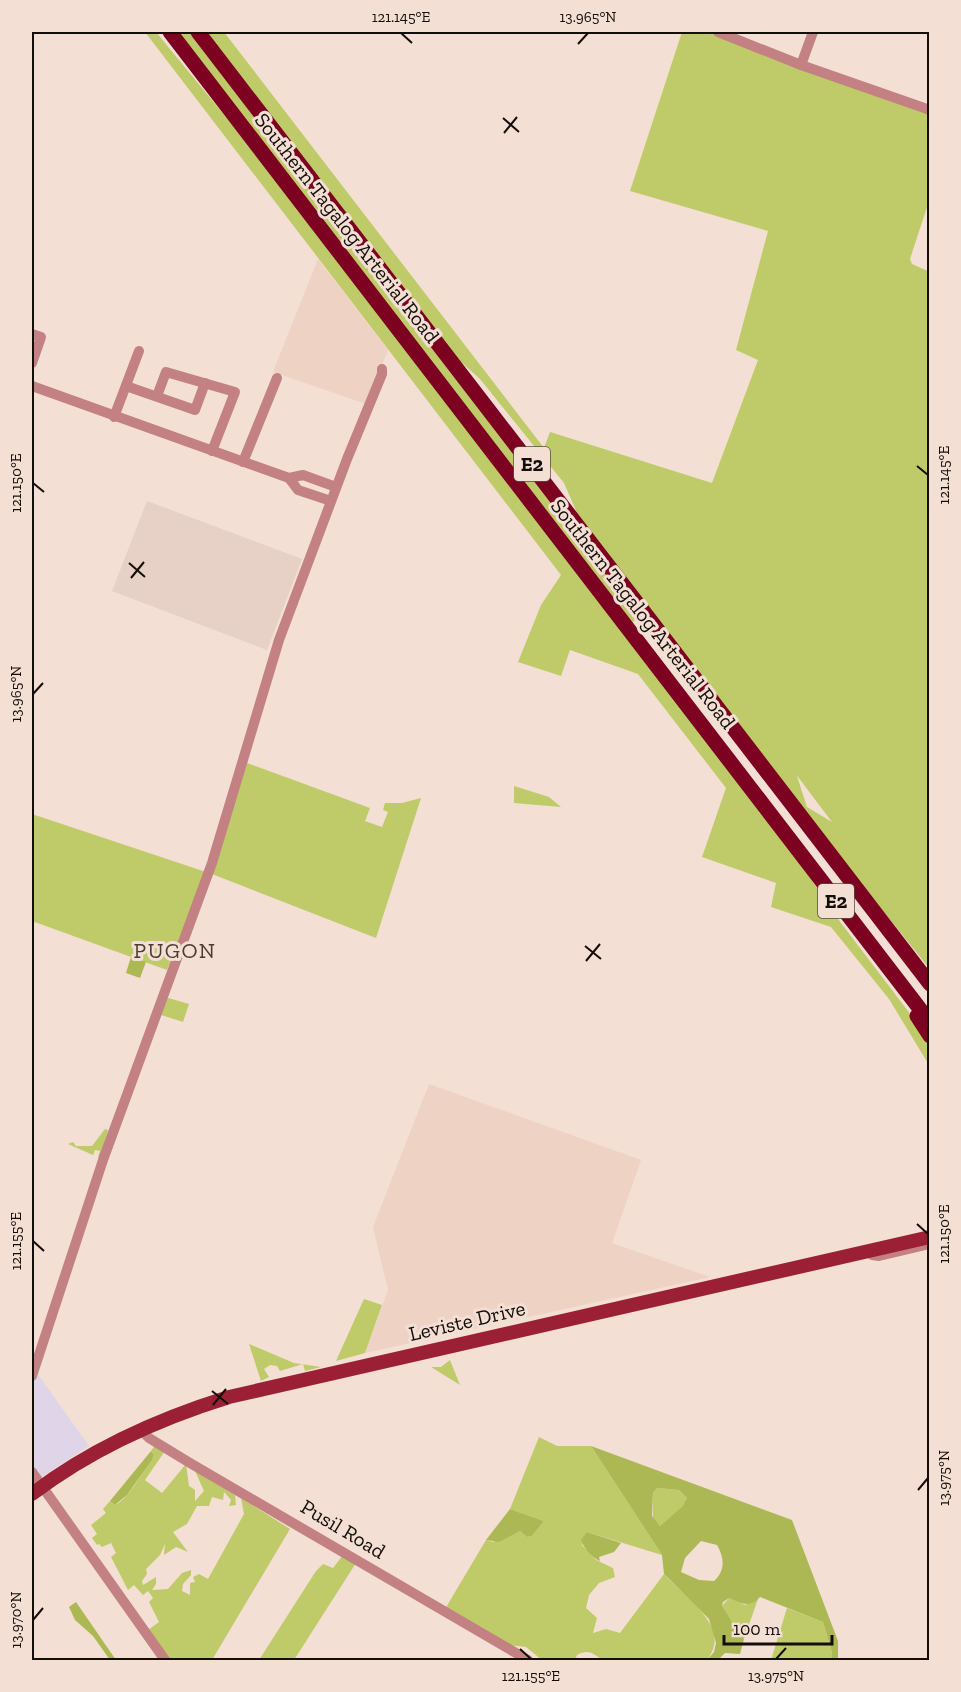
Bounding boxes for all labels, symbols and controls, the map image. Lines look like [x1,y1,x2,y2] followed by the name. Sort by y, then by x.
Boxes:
[372,8,431,26] text: 121.145°E
[560,8,616,26] text: 13.965°N
[250,108,445,348] street label: Southern Tagalog Arterial Road
[935,445,953,504] text: 121.145°E
[514,447,550,481] road number: E2
[7,453,25,513] text: 121.150°E
[546,494,741,734] street label: Southern Tagalog Arterial Road
[7,666,25,722] text: 13.965°N
[818,884,854,918] road number: E2
[134,937,216,964] district label: PUGON
[935,1204,953,1264] text: 121.150°E
[7,1212,25,1270] text: 121.155°E
[406,1295,528,1346] street label: Leviste Drive
[935,1450,953,1506] text: 13.975°N
[296,1494,391,1564] street label: Pusil Road
[7,1592,25,1648] text: 13.970°N
[724,1608,832,1646] scale bar
[733,1618,781,1640] text: 100 m
[502,1667,560,1685] text: 121.155°E
[748,1667,804,1685] text: 13.975°N

